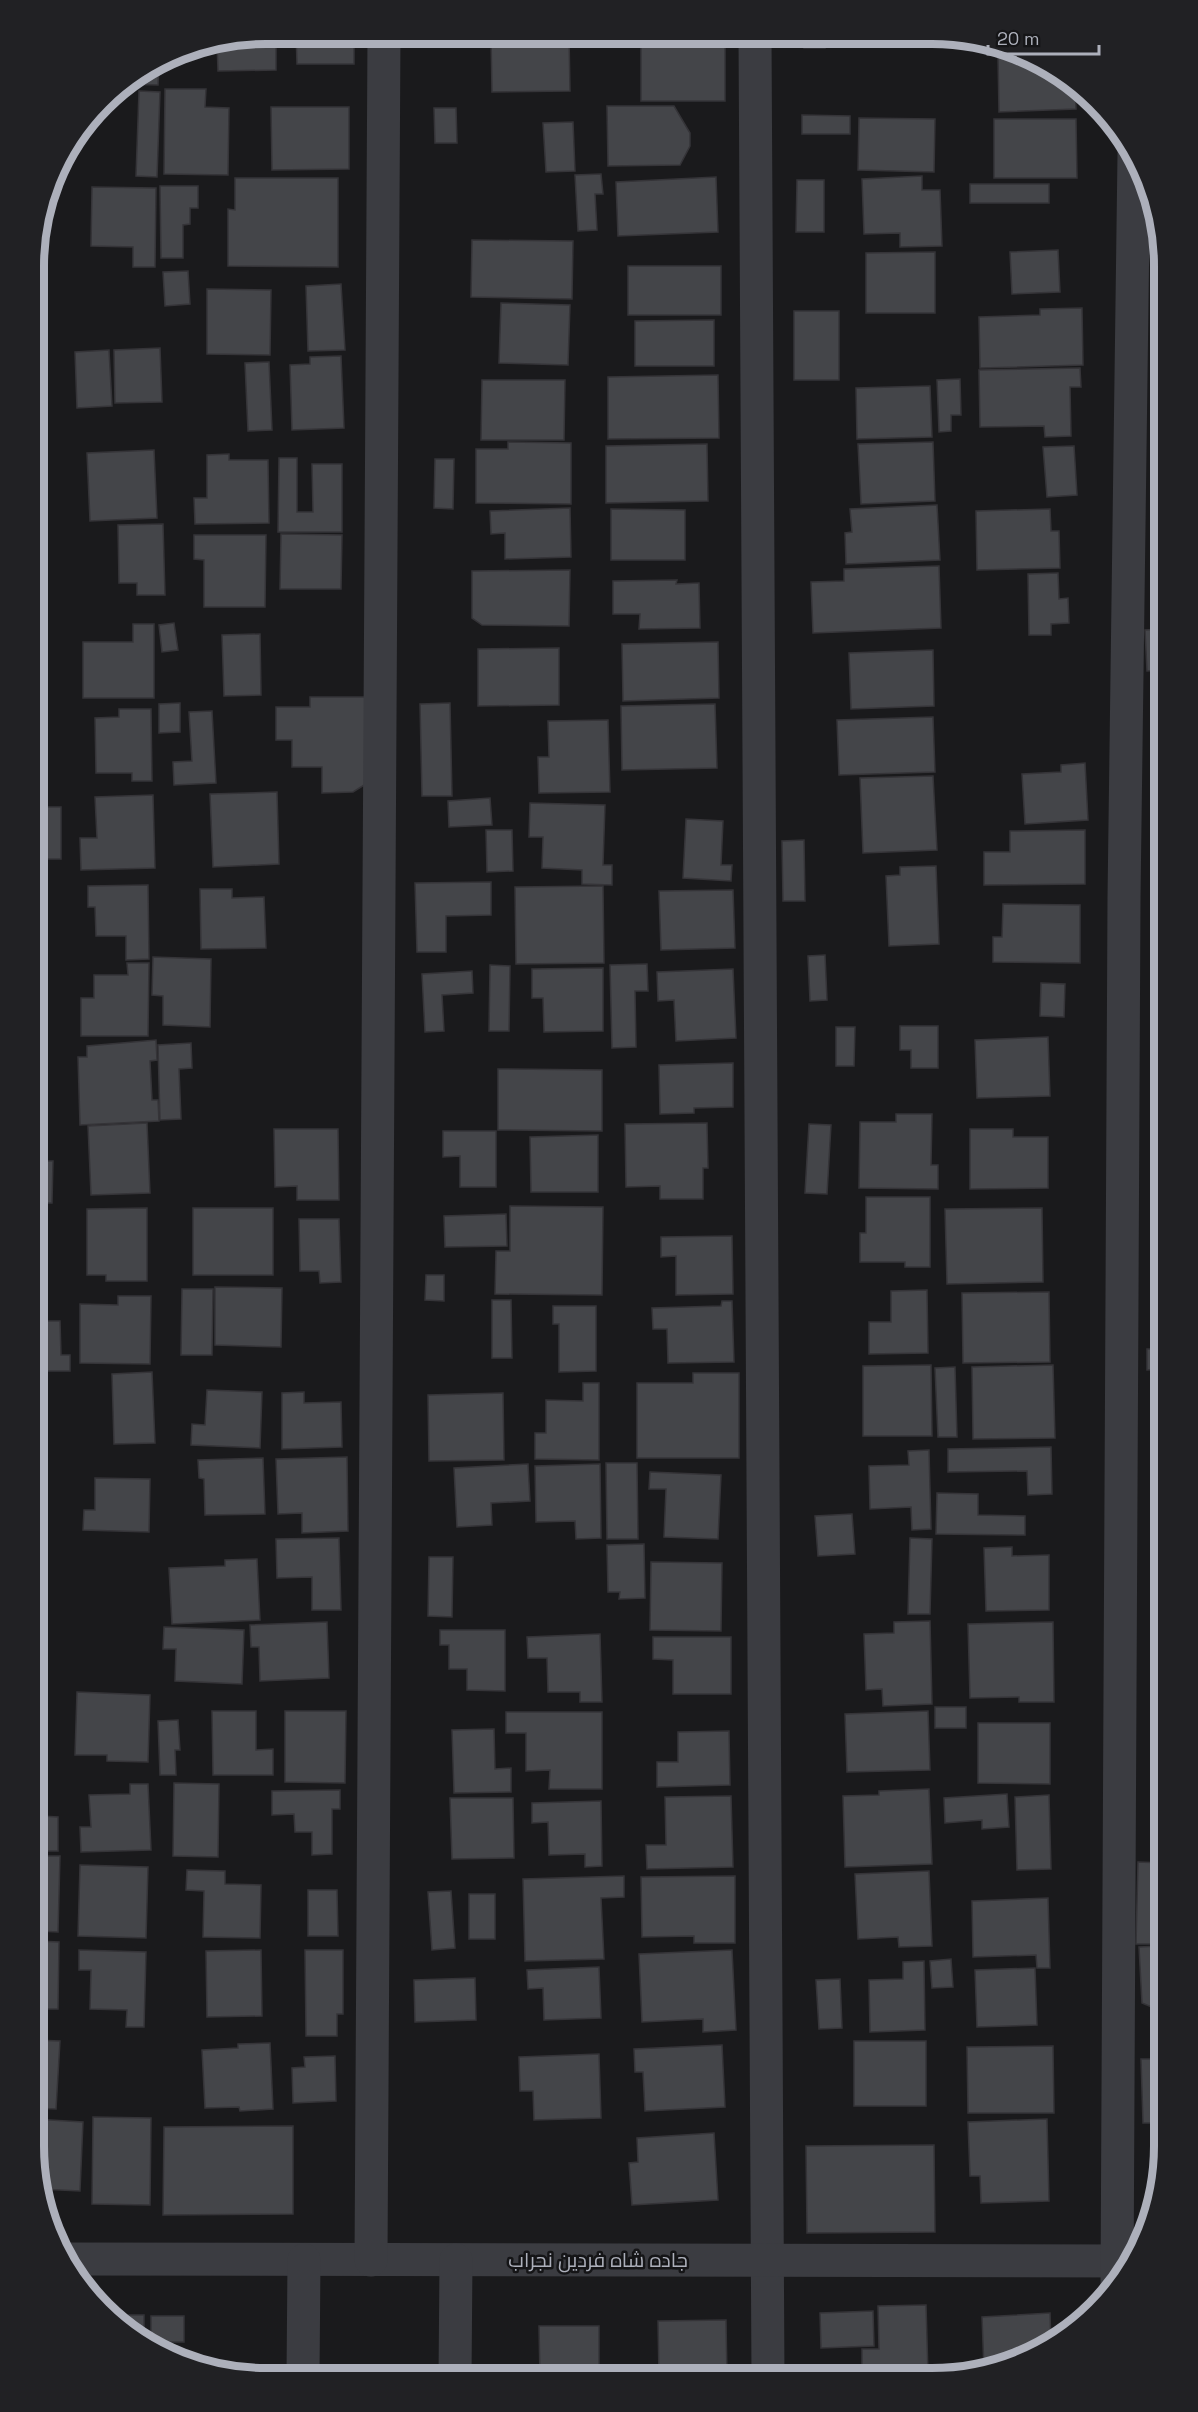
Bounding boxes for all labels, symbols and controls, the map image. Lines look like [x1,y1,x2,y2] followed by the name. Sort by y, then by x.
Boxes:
[988,18,1099,56] scale bar
[997,27,1040,50] text: 20 m
[508,2247,688,2273] street label: جاده شاه فردین نجراب

